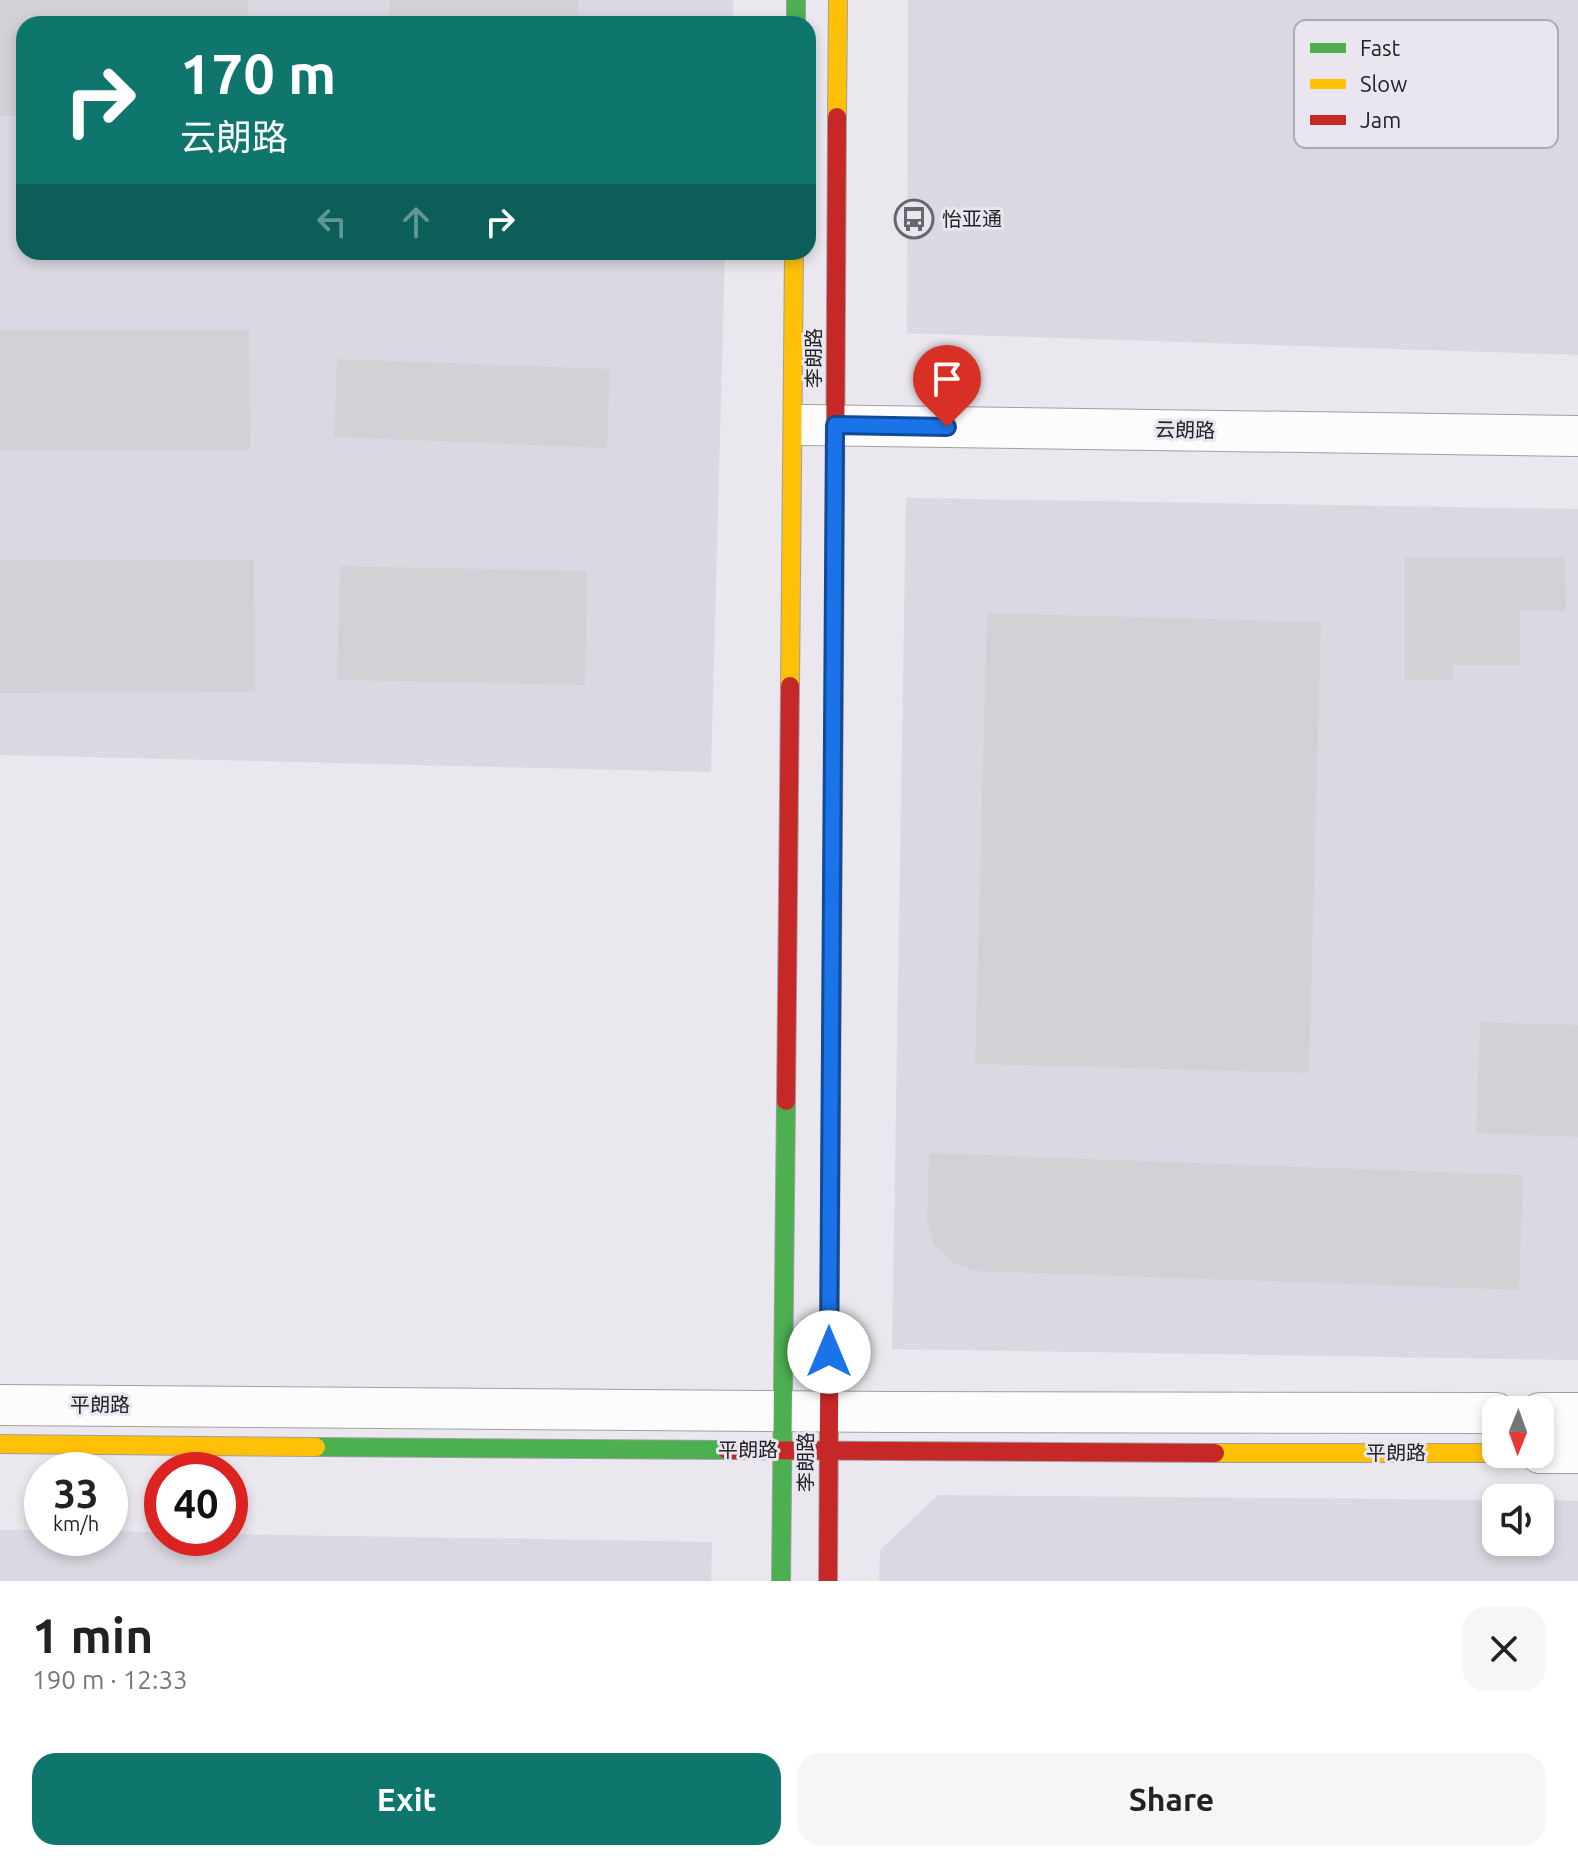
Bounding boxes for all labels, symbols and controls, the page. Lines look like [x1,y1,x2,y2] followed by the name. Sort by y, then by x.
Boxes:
[1294,20,1558,148] legend
[1360,35,1401,60] text: Fast
[180,42,336,105] text: 170 m
[48,48,152,152] icon: right
[1360,71,1407,96] text: Slow
[1360,107,1401,132] text: Jam
[180,116,288,157] text: 云朗路
[893,198,935,240] bus stop icon: 怡亚通
[310,200,354,244] icon: left
[394,200,438,244] icon: ahead
[478,200,522,244] icon: right
[942,207,1002,230] place label: 怡亚通
[802,328,825,388] street label: 李朗路
[913,345,981,427] pin
[925,357,969,401] icon: arrive
[1155,417,1215,442] street label: 云朗路
[787,1310,871,1394] position arrow
[70,1393,130,1416] street label: 平朗路
[1482,1396,1554,1468] north arrow
[1482,1396,1554,1556] map controls
[794,1432,817,1492] street label: 李朗路
[718,1438,778,1461] street label: 平朗路
[1366,1441,1426,1464] street label: 平朗路
[144,1452,248,1556] speed limit sign: 40
[53,1471,99,1516] text: 33
[1482,1484,1554,1556] button: sound
[53,1512,99,1535] text: km/h
[1462,1607,1546,1691] button: close
[32,1608,153,1662] text: 1 min
[32,1665,188,1694] text: 190 m · 12:33
[32,1753,781,1845] button: Exit
[797,1753,1546,1845] button: Share

